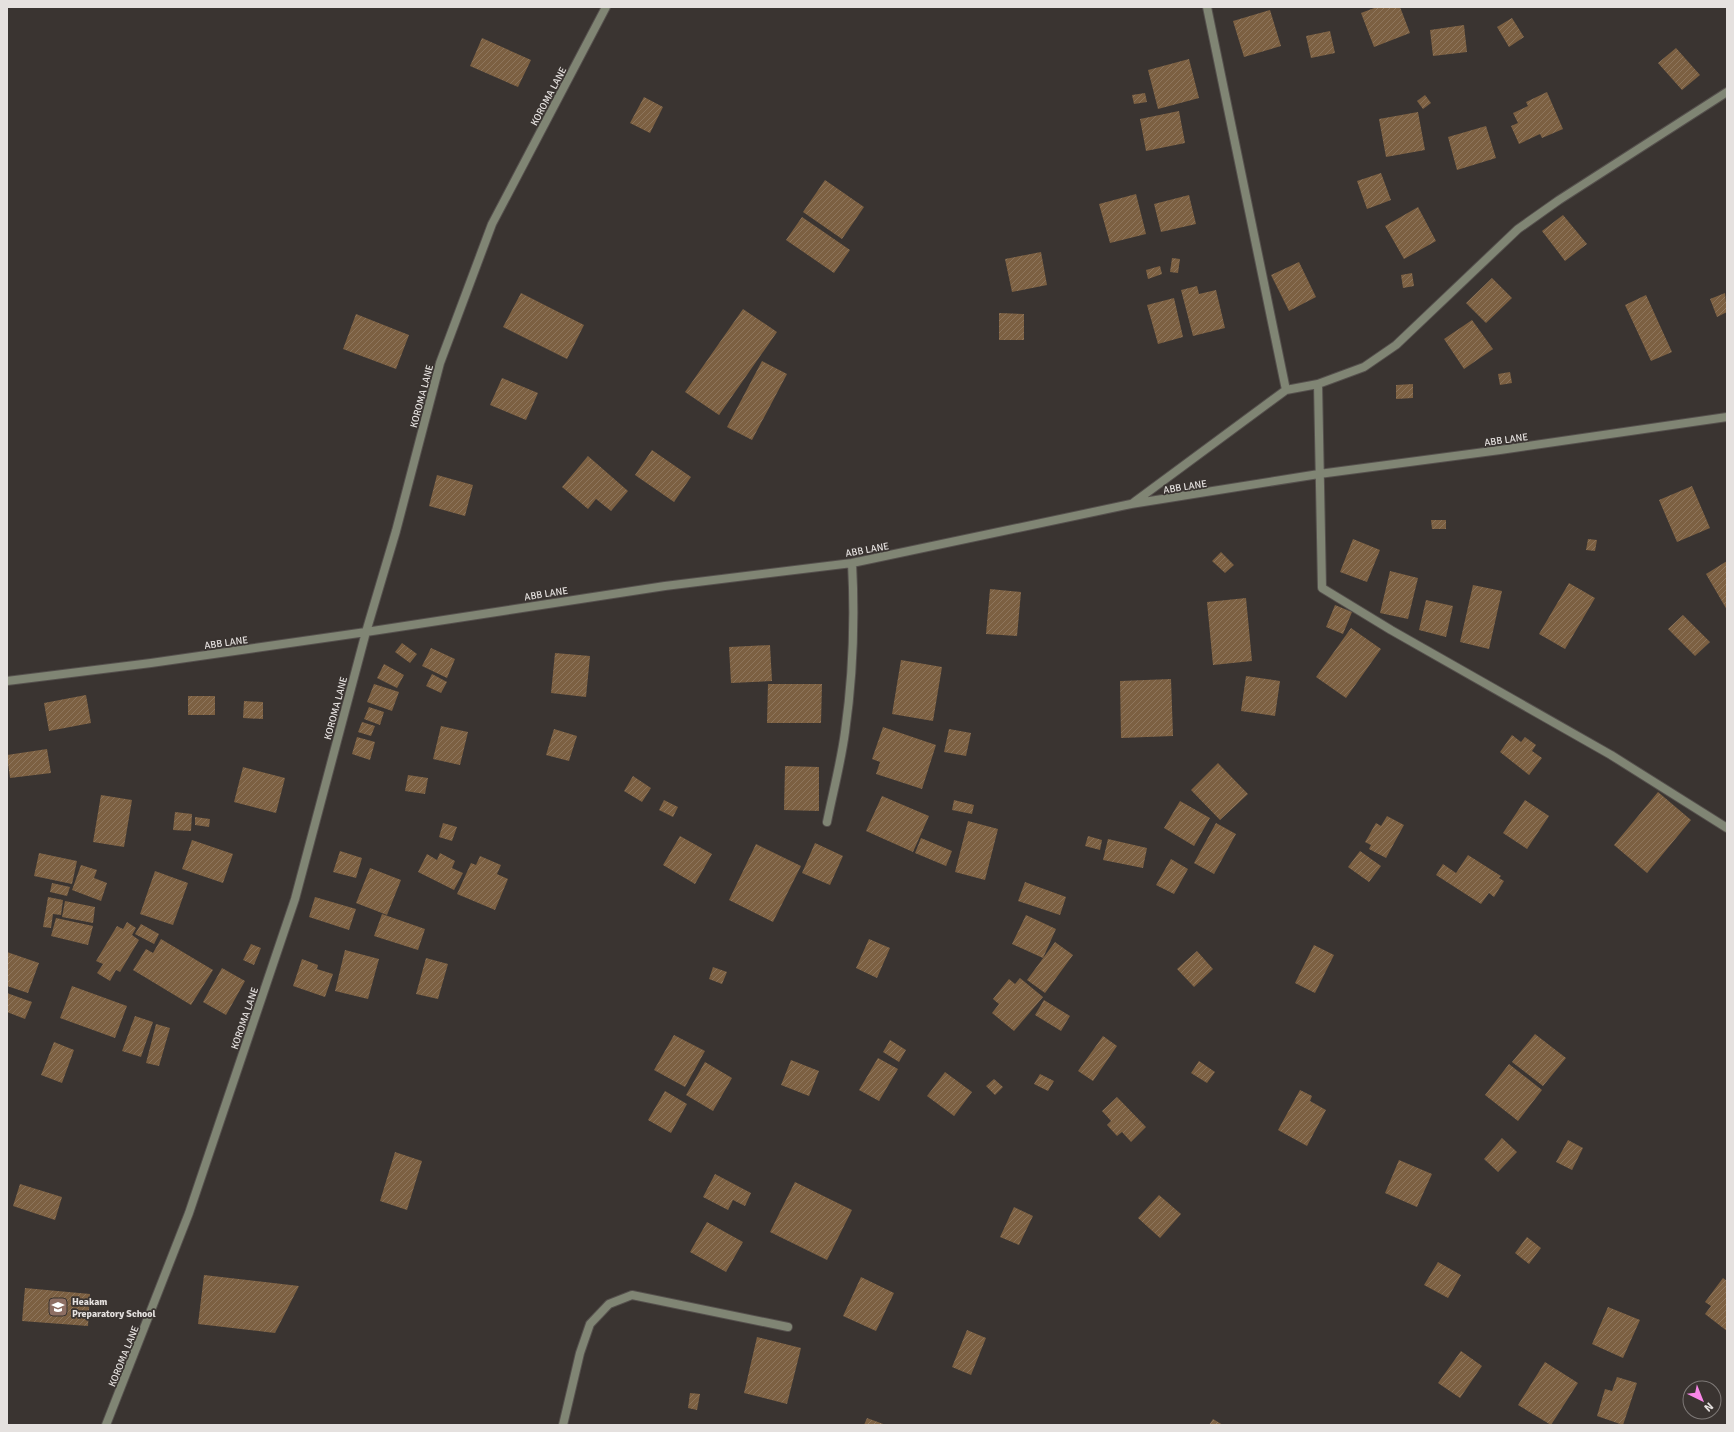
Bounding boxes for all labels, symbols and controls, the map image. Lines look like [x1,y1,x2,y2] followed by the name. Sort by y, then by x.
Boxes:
[528,65,570,128] street label: KOROMA LANE
[408,363,436,429] street label: KOROMA LANE
[1483,431,1529,449] street label: ABB LANE
[1162,478,1208,496] street label: ABB LANE
[844,540,890,560] street label: ABB LANE
[523,585,569,603] street label: ABB LANE
[203,634,249,652] street label: ABB LANE
[322,675,350,741] street label: KOROMA LANE
[229,985,261,1051] street label: KOROMA LANE
[47,1296,69,1318] school or university icon: Heakam Preparatory School
[72,1296,156,1320] place label: Heakam Preparatory School
[106,1324,142,1389] street label: KOROMA LANE
[1682,1380,1722,1420] north arrow
[1701,1400,1716,1414] text: N

